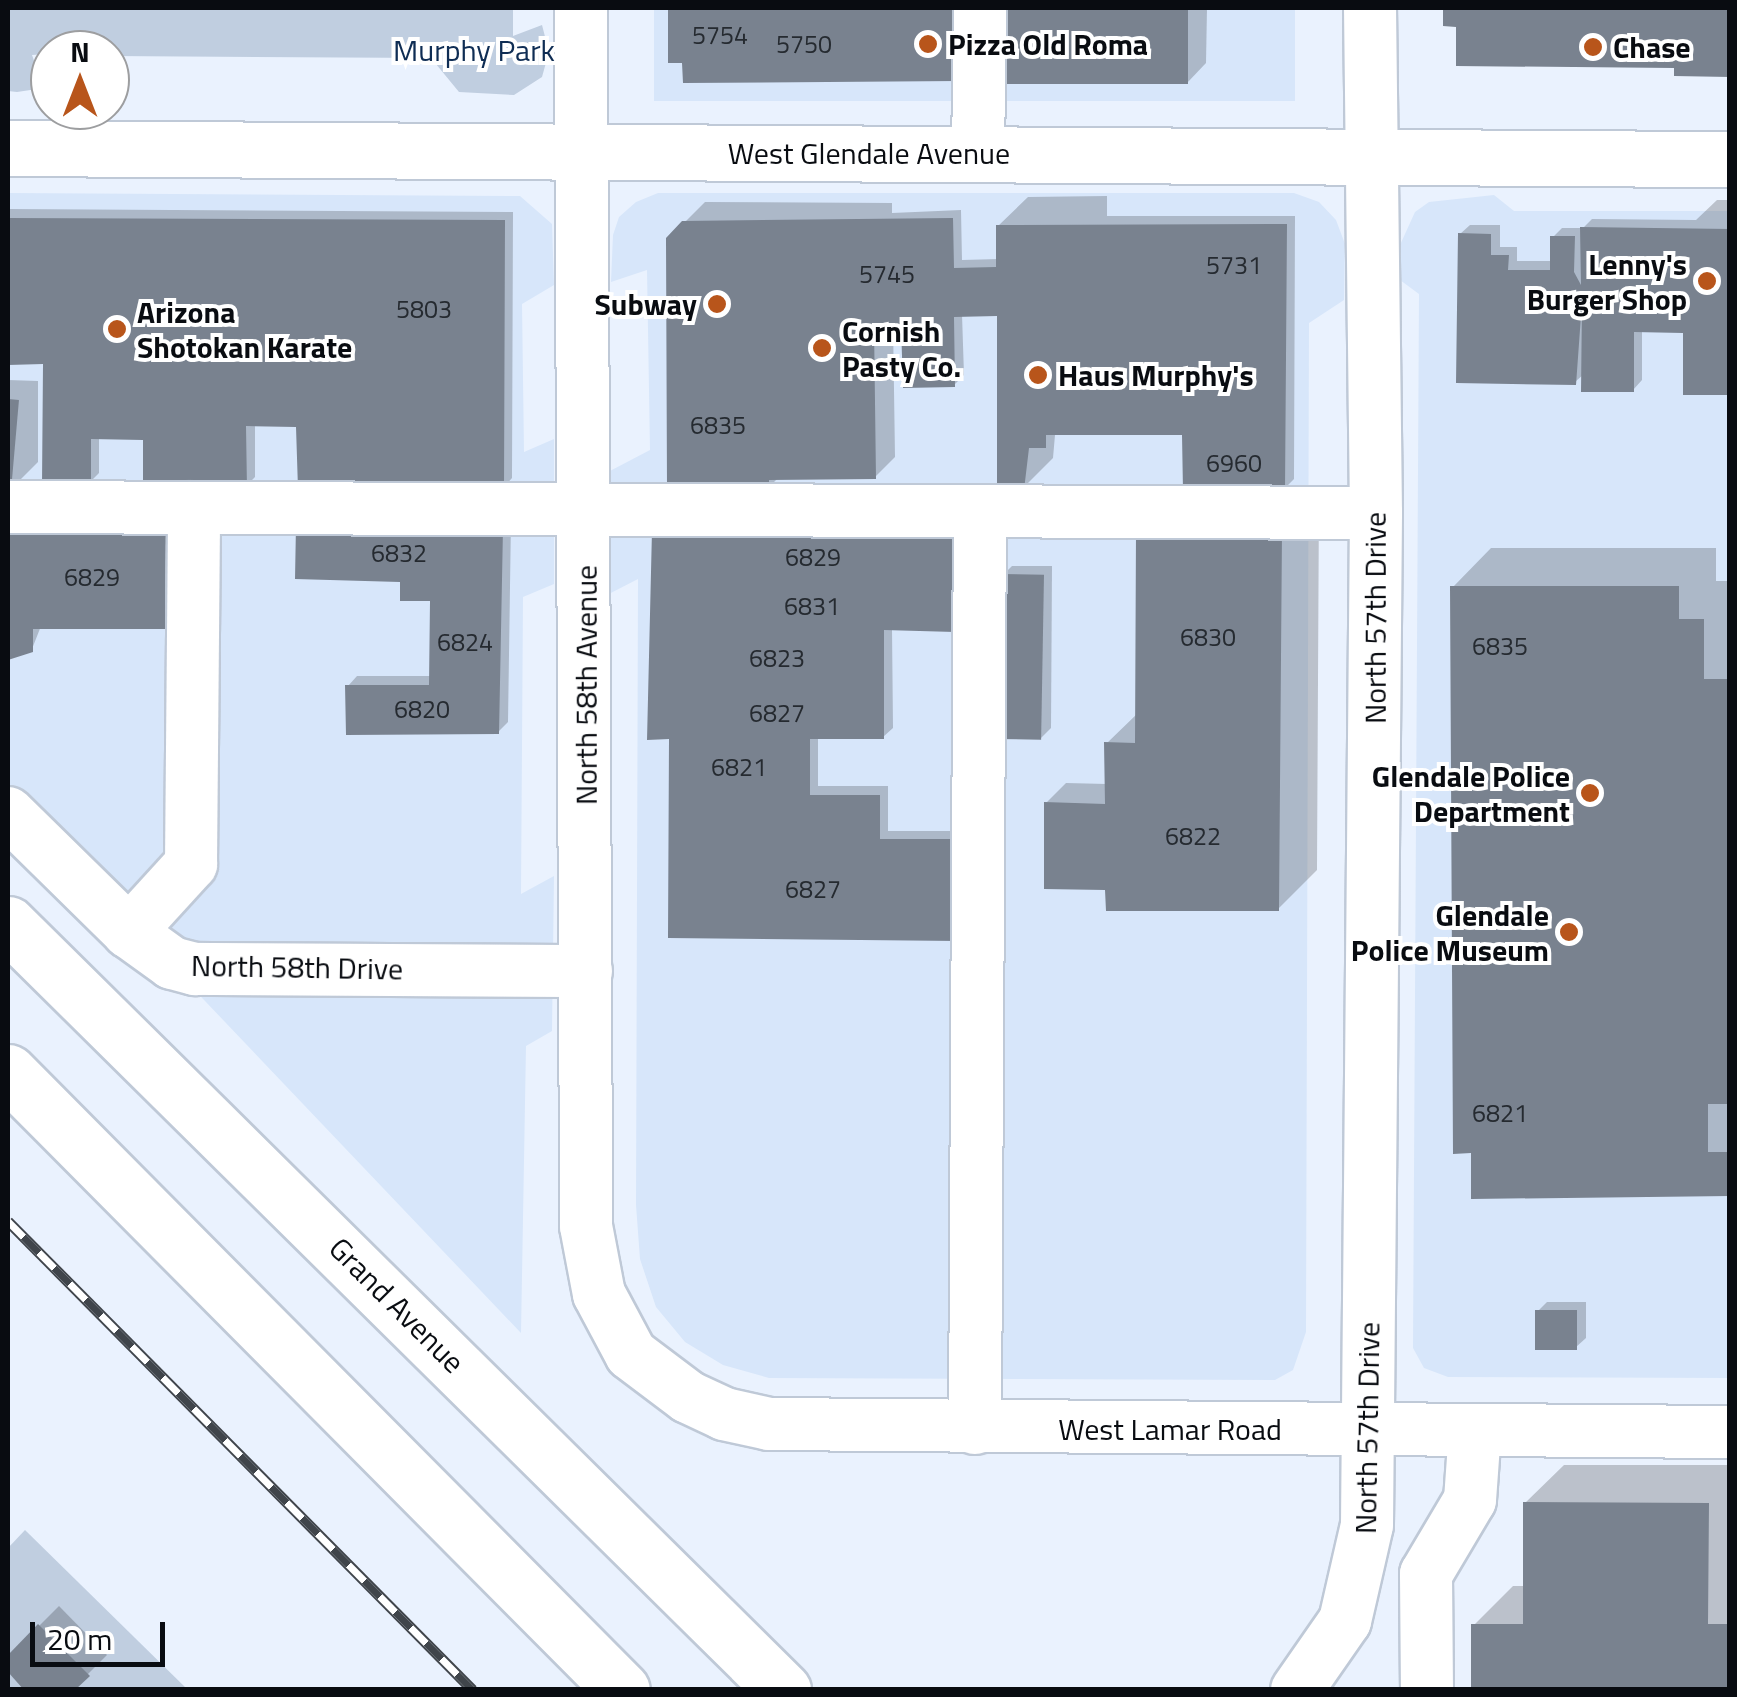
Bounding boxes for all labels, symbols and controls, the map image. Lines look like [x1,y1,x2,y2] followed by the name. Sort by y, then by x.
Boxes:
[692,20,748,50] house number: 5754
[948,26,1148,62] place label: Pizza Old Roma
[776,29,832,59] house number: 5750
[1613,29,1691,65] place label: Chase
[30,30,130,130] north arrow
[70,30,90,73] text: N
[393,32,555,68] park label: Murphy Park
[917,33,939,55] marker: Pizza Old Roma
[1582,36,1604,58] marker: Chase
[728,135,1010,171] street label: West Glendale Avenue
[1527,246,1687,316] place label: Lenny's Burger Shop
[1206,250,1262,280] house number: 5731
[859,259,915,289] house number: 5745
[1696,270,1718,292] marker: Lenny's Burger Shop
[594,286,697,322] place label: Subway
[706,293,728,315] marker: Subway
[137,294,352,364] place label: Arizona Shotokan Karate
[396,294,452,324] house number: 5803
[842,313,961,384] place label: Cornish Pasty Co.
[106,318,128,340] marker: Arizona Shotokan Karate
[811,337,833,359] marker: Cornish Pasty Co.
[1058,357,1254,393] place label: Haus Murphy's
[1027,364,1049,386] marker: Haus Murphy's
[690,410,746,440] house number: 6835
[1206,448,1262,478] house number: 6960
[1357,512,1393,724] street label: North 57th Drive
[371,538,427,568] house number: 6832
[785,542,841,572] house number: 6829
[64,562,120,592] house number: 6829
[568,565,604,805] street label: North 58th Avenue
[784,591,840,621] house number: 6831
[1180,622,1236,652] house number: 6830
[437,627,493,657] house number: 6824
[1472,631,1528,661] house number: 6835
[749,643,805,673] house number: 6823
[394,694,450,724] house number: 6820
[749,698,805,728] house number: 6827
[711,752,767,782] house number: 6821
[1372,758,1570,828] place label: Glendale Police Department
[1579,782,1601,804] marker: Glendale Police Department
[1165,821,1221,851] house number: 6822
[785,874,841,904] house number: 6827
[1351,897,1549,968] place label: Glendale Police Museum
[1558,921,1580,943] marker: Glendale Police Museum
[191,947,403,987] street label: North 58th Drive
[1472,1098,1528,1128] house number: 6821
[322,1230,472,1380] street label: Grand Avenue
[1347,1322,1387,1534] street label: North 57th Drive
[1058,1411,1282,1447] street label: West Lamar Road
[35,1602,170,1664] scale bar
[47,1616,112,1662] text: 20 m

